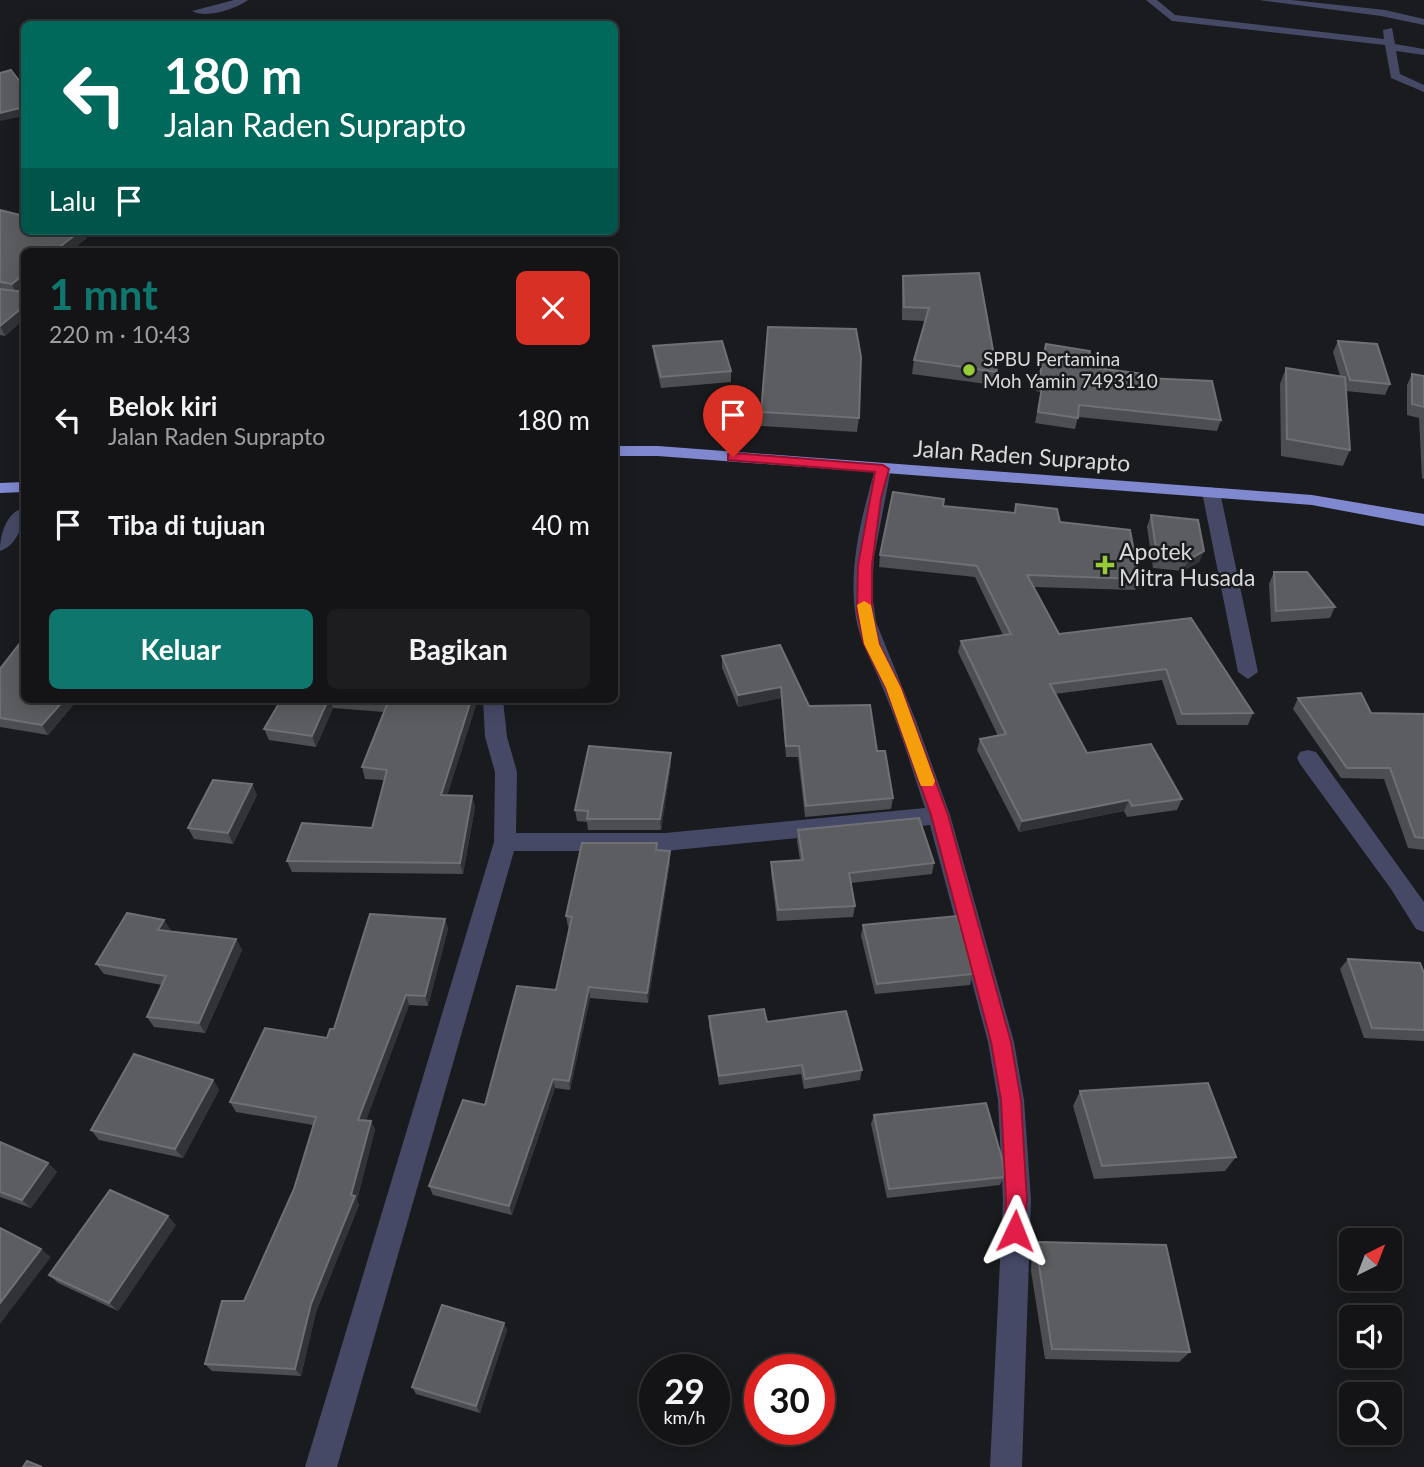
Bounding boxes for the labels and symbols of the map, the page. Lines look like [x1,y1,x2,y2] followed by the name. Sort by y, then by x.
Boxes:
[983,347,1158,392] place label: SPBU Pertamina Moh Yamin 7493110
[961,362,977,378] marker: SPBU Pertamina Moh Yamin 7493110
[703,385,763,457] pin
[913,433,1131,477] street label: Jalan Raden Suprapto
[1119,537,1255,591] place label: Apotek Mitra Husada
[1097,557,1113,573] marker: Apotek Mitra Husada
[978,1194,1052,1268] position arrow
[1339,1228,1402,1292] north arrow
[744,1354,835,1445] speed limit sign: 30

